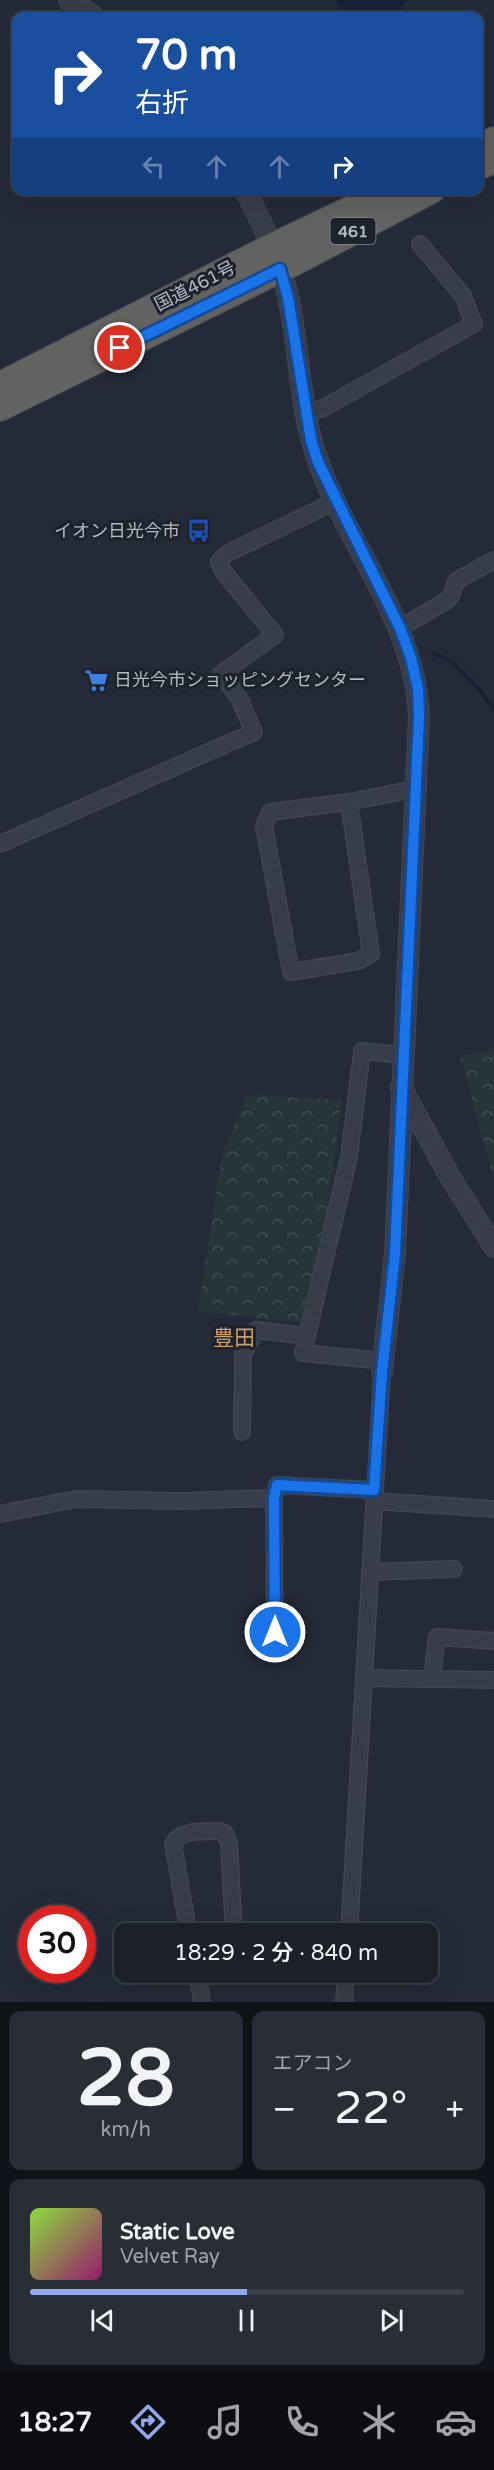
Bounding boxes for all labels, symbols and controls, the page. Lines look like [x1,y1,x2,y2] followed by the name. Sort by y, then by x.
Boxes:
[135,30,237,81] text: 70 m
[36,36,114,114] icon: right
[135,87,189,120] text: 右折
[137,150,170,183] icon: left
[200,150,233,183] icon: ahead
[263,150,296,183] icon: ahead
[326,150,359,183] icon: right
[330,218,376,244] road number: 461
[151,256,239,316] street label: 国道461号
[94,322,145,373] pin
[103,331,136,364] icon: arrive
[185,518,211,544] bus stop icon: イオン日光今市
[54,520,180,542] place label: イオン日光今市
[83,667,109,693] supermarket icon: 日光今市ショッピングセンター
[114,669,366,691] place label: 日光今市ショッピングセンター
[213,1326,255,1351] district label: 豊田
[243,1600,307,1664] position arrow
[18,1905,96,1983] speed limit sign: 30
[174,1940,378,1966] text: 18:29 · 2 分 · 840 m
[77,2032,175,2126] text: 28
[273,2052,353,2076] text: エアコン
[334,2082,407,2136] text: 22°
[273,2090,296,2129] text: −
[445,2090,464,2129] text: +
[101,2118,151,2142] text: km/h
[120,2219,235,2245] text: Static Love
[120,2245,220,2269] text: Velvet Ray
[86,2304,119,2337] icon: previous
[230,2304,263,2337] icon: pause
[375,2304,408,2337] icon: next
[127,2401,169,2443] icon: directions
[204,2401,246,2443] icon: music
[281,2401,323,2443] icon: phone
[358,2401,400,2443] icon: climate
[435,2401,477,2443] icon: car
[17,2406,92,2439] text: 18:27

